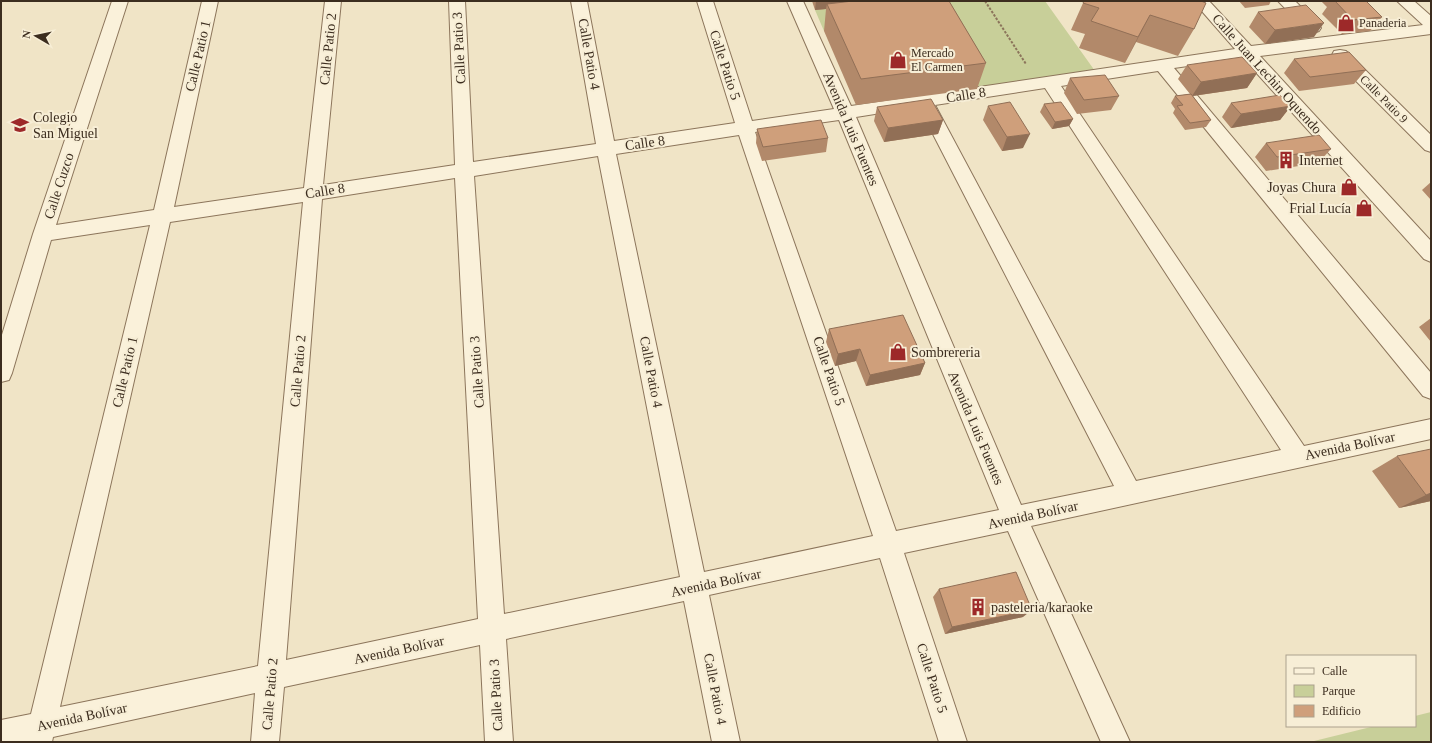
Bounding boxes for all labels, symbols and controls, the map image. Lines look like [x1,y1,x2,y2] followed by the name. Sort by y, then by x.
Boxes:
[450,11,468,85] street label: Calle Patio 3
[1209,11,1325,137] street label: Calle Juan Lechin Oquendo
[317,12,339,86] street label: Calle Patio 2
[1336,13,1356,33] shop icon: Panaderia
[16,16,56,56] north arrow
[1359,16,1407,30] place label: Panaderia
[575,17,603,91] street label: Calle Patio 4
[183,19,213,93] street label: Calle Patio 1
[707,28,743,102] street label: Calle Patio 5
[20,30,33,39] text: N
[911,46,963,74] place label: Mercado El Carmen
[888,50,908,70] shop icon: Mercado El Carmen
[820,70,882,188] street label: Avenida Luis Fuentes
[1357,72,1411,126] street label: Calle Patio 9
[945,84,987,106] street label: Calle 8
[33,110,98,141] place label: Colegio San Miguel
[10,115,30,135] school or university icon: Colegio San Miguel
[624,133,666,153] street label: Calle 8
[1276,150,1296,170] building icon: Internet
[41,151,77,221] street label: Calle Cuzco
[1299,153,1343,168] place label: Internet
[1339,177,1359,197] shop icon: Joyas Chura
[304,180,346,202] street label: Calle 8
[1267,180,1337,195] place label: Joyas Chura
[1354,198,1374,218] shop icon: Frial Lucía
[1289,201,1352,216] place label: Frial Lucía
[287,334,309,408] street label: Calle Patio 2
[810,334,848,408] street label: Calle Patio 5
[110,335,140,409] street label: Calle Patio 1
[467,335,487,409] street label: Calle Patio 3
[637,335,665,409] street label: Calle Patio 4
[888,342,908,362] shop icon: Sombrereria
[911,345,981,360] place label: Sombrereria
[945,369,1007,487] street label: Avenida Luis Fuentes
[1303,429,1397,463] street label: Avenida Bolívar
[986,498,1080,532] street label: Avenida Bolívar
[669,566,763,600] street label: Avenida Bolívar
[968,597,988,617] building icon: pasteleria/karaoke
[991,600,1093,615] place label: pasteleria/karaoke
[352,633,446,667] street label: Avenida Bolívar
[914,641,950,715] street label: Calle Patio 5
[701,652,729,726] street label: Calle Patio 4
[1286,655,1416,727] legend
[259,657,281,731] street label: Calle Patio 2
[487,658,505,732] street label: Calle Patio 3
[1322,664,1347,678] text: Calle
[1322,684,1355,698] text: Parque
[35,700,129,734] street label: Avenida Bolívar
[1322,704,1361,718] text: Edificio

